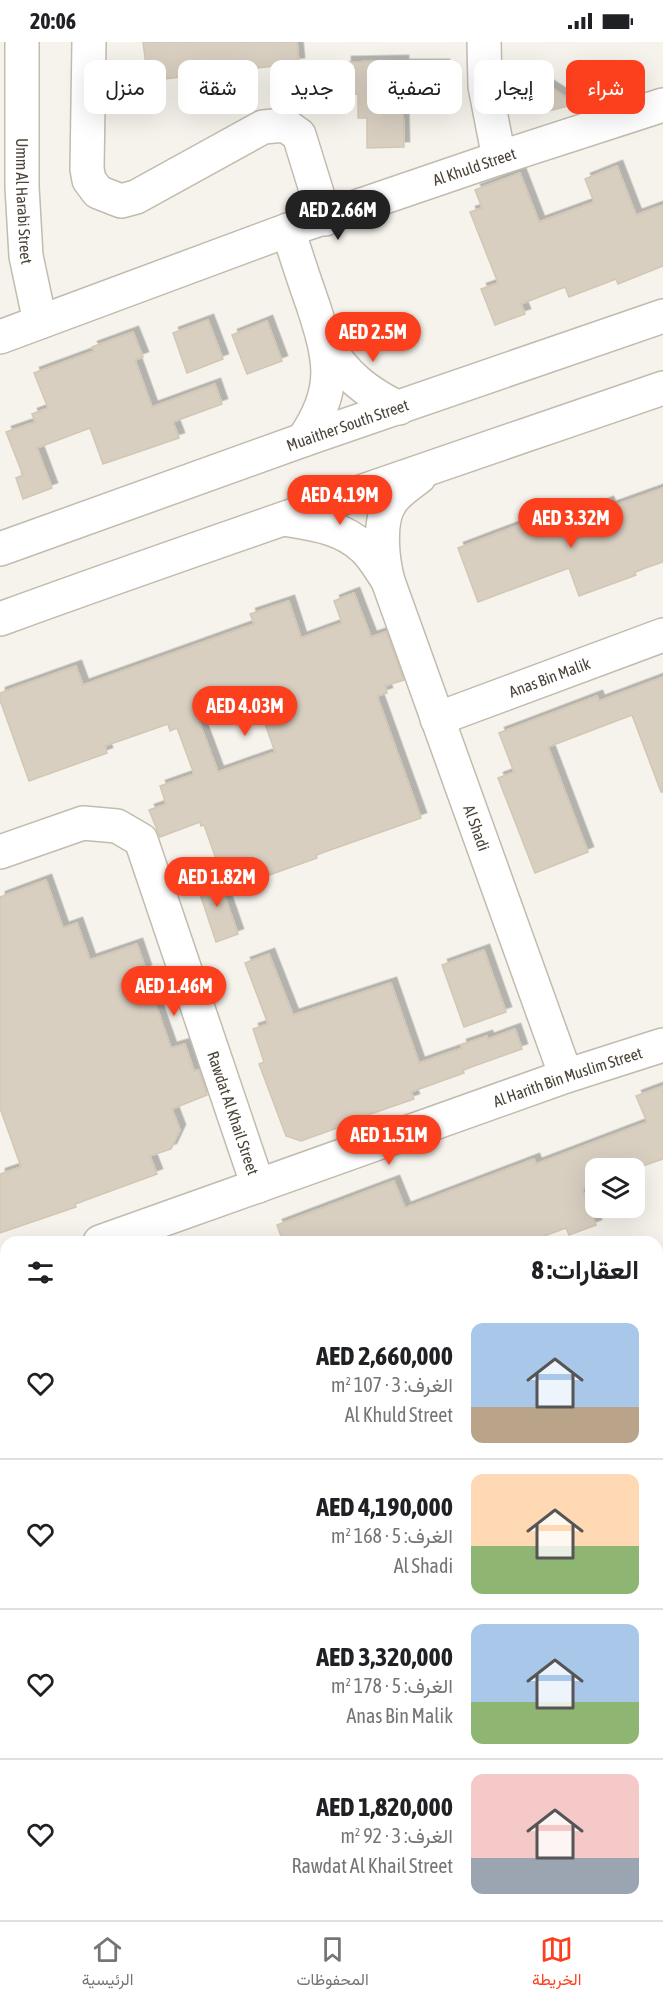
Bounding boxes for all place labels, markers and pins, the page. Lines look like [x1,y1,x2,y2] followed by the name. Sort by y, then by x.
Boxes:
[269,190,407,241] pin: AED 2.66M
[311,312,435,363] pin: AED 2.5M
[271,475,409,526] pin: AED 4.19M
[502,498,640,549] pin: AED 3.32M
[176,686,314,737] pin: AED 4.03M
[148,857,286,908] pin: AED 1.82M
[105,966,243,1017] pin: AED 1.46M
[320,1115,458,1166] pin: AED 1.51M

